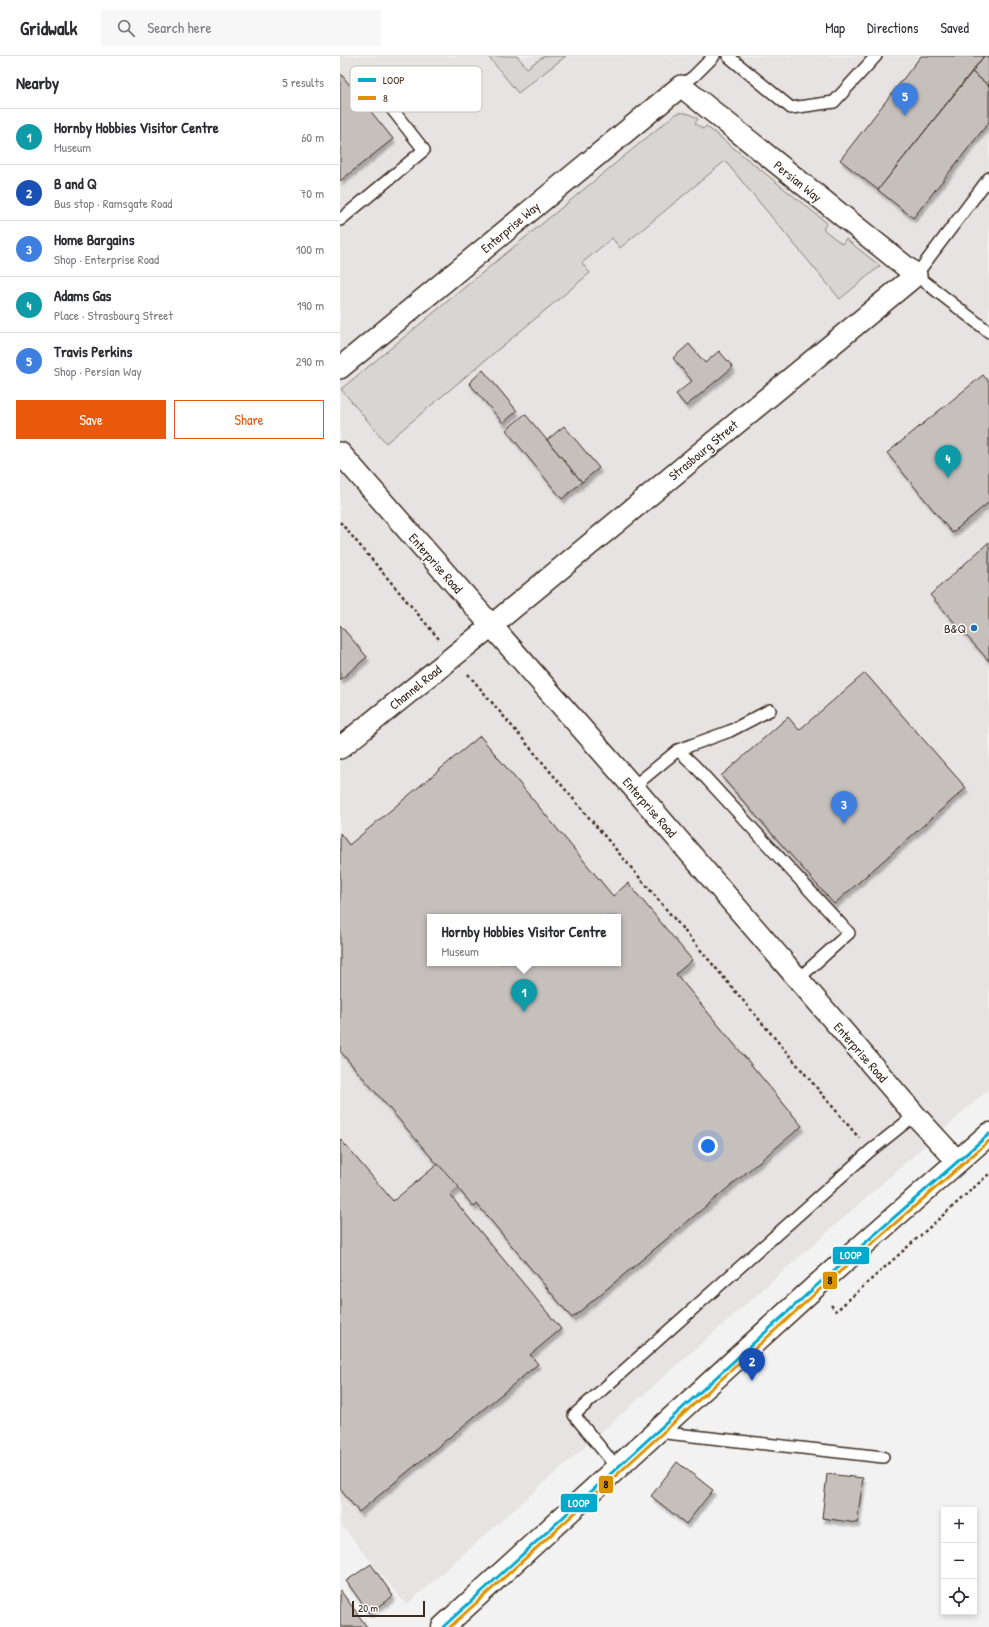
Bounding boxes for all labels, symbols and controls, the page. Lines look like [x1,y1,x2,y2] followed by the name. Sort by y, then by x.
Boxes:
[101,10,381,46] search box
[20,15,77,41] text: Gridwalk
[115,17,137,39] icon: search
[147,17,211,38] text: Search here
[825,18,845,37] text: Map
[867,18,918,37] text: Directions
[940,18,969,37] text: Saved
[350,66,482,112] legend
[16,71,59,94] text: Nearby
[282,73,324,91] text: 5 results
[383,73,405,87] text: LOOP
[892,83,918,116] pin: 5
[383,91,388,105] text: 8
[54,117,219,138] text: Hornby Hobbies Visitor Centre
[27,128,31,146] text: 1
[301,128,324,146] text: 60 m
[54,138,91,156] text: Museum
[770,156,826,206] street label: Persian Way
[54,173,97,194] text: B and Q
[26,184,32,202] text: 2
[300,184,324,202] text: 70 m
[54,194,172,212] text: Bus stop · Ramsgate Road
[477,197,544,257] street label: Enterprise Way
[54,229,134,250] text: Home Bargains
[26,240,32,258] text: 3
[296,240,324,258] text: 100 m
[54,250,159,268] text: Shop · Enterprise Road
[54,285,111,306] text: Adams Gas
[27,296,31,314] text: 4
[297,296,324,314] text: 190 m
[54,306,173,324] text: Place · Strasbourg Street
[54,341,132,362] text: Travis Perkins
[26,352,32,370] text: 5
[295,352,324,370] text: 290 m
[54,362,142,380] text: Shop · Persian Way
[16,400,166,439] button: Save
[174,400,324,439] button: Share
[665,415,742,484] street label: Strasbourg Street
[935,445,961,478] pin: 4
[405,529,467,597] street label: Enterprise Road
[944,619,966,637] place label: B&Q
[969,623,979,633] marker: B&Q
[385,660,445,714] street label: Channel Road
[619,773,681,841] street label: Enterprise Road
[831,791,857,824] pin: 3
[427,914,621,966] popup
[442,921,606,942] text: Hornby Hobbies Visitor Centre
[442,942,479,960] text: Museum
[511,979,537,1012] pin: 1
[830,1018,892,1086] street label: Enterprise Road
[698,1136,718,1156] your location
[832,1246,870,1265] line badge: LOOP
[840,1248,862,1262] text: LOOP
[822,1271,838,1290] line badge: 8
[828,1273,833,1287] text: 8
[739,1348,765,1381] pin: 2
[598,1475,614,1494] line badge: 8
[604,1477,609,1491] text: 8
[560,1493,598,1513] line badge: LOOP
[568,1496,590,1510] text: LOOP
[941,1507,977,1615] map controls
[941,1507,977,1543] button: +
[941,1543,977,1579] button: −
[941,1579,977,1615] button: locate
[352,1599,425,1618] scale bar
[358,1601,378,1615] text: 20 m

